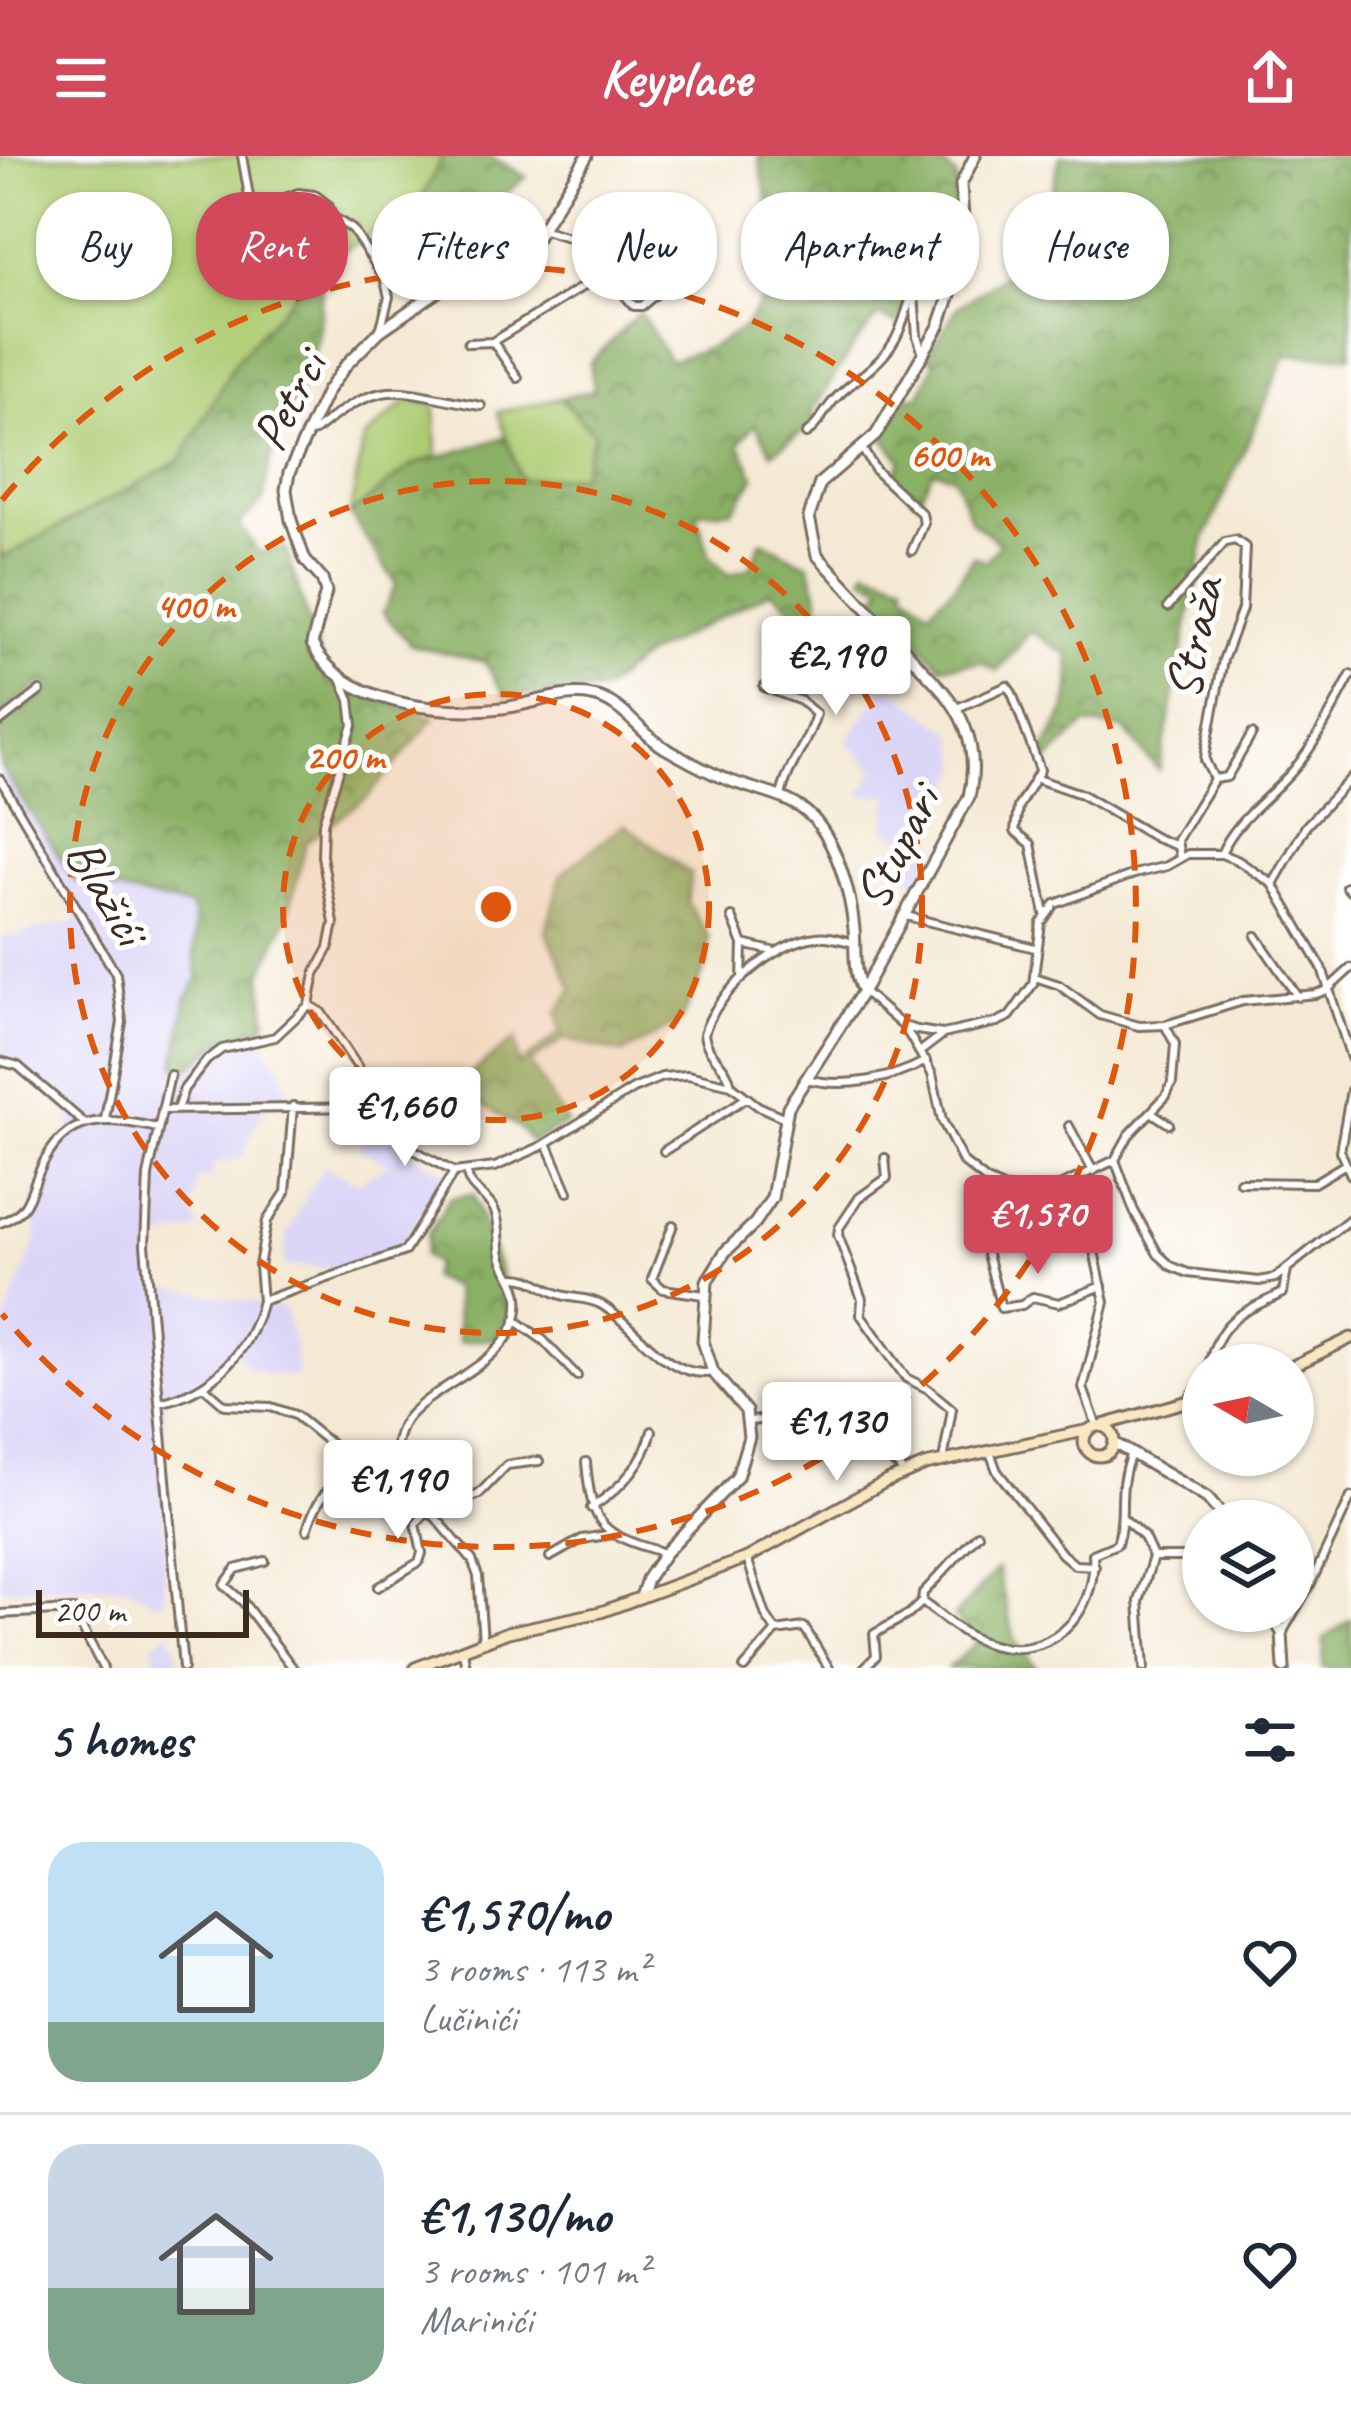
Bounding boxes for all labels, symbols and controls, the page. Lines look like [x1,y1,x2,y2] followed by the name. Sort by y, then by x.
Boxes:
[600,44,751,112] text: Keyplace
[48,45,114,111] icon: menu
[1237,45,1303,111] icon: share
[36,192,172,300] chip: Buy
[196,192,348,300] chip: Rent
[372,192,548,300] chip: Filters
[572,192,717,300] chip: New
[741,192,979,300] chip: Apartment
[1003,192,1169,300] chip: House
[236,335,344,461] street label: Petrci
[910,432,992,478] text: 600 m
[1150,568,1239,704] street label: Straža
[156,583,237,629] text: 400 m
[738,616,934,718] pin: €2,190
[788,630,884,679] text: €2,190
[306,734,387,780] text: 200 m
[839,770,958,920] street label: Stupari
[52,827,165,960] street label: Blažići
[475,886,517,928] centre of rings
[307,1067,503,1169] pin: €1,660
[356,1081,454,1130] text: €1,660
[940,1175,1136,1277] pin: €1,570
[991,1189,1085,1238] text: €1,570
[1182,1344,1314,1476] north arrow
[1182,1344,1314,1632] map controls
[739,1382,935,1484] pin: €1,130
[789,1396,885,1445] text: €1,130
[300,1440,496,1542] pin: €1,190
[350,1454,446,1503] text: €1,190
[1182,1500,1314,1632] button: layers
[36,1584,249,1637] scale bar
[54,1590,125,1632] text: 200 m
[1237,1707,1303,1773] icon: filters
[48,1708,191,1772] text: 5 homes
[420,1881,609,1945] text: €1,570/mo
[144,1890,288,2034] icon: home
[1237,1929,1303,1995] icon: heart
[420,1945,648,1994] text: 3 rooms · 113 m²
[420,1994,517,2043] text: Lučinići
[420,2183,610,2247] text: €1,130/mo
[144,2192,288,2336] icon: home
[1237,2231,1303,2297] icon: heart
[420,2247,648,2296] text: 3 rooms · 101 m²
[420,2296,532,2345] text: Marinići

